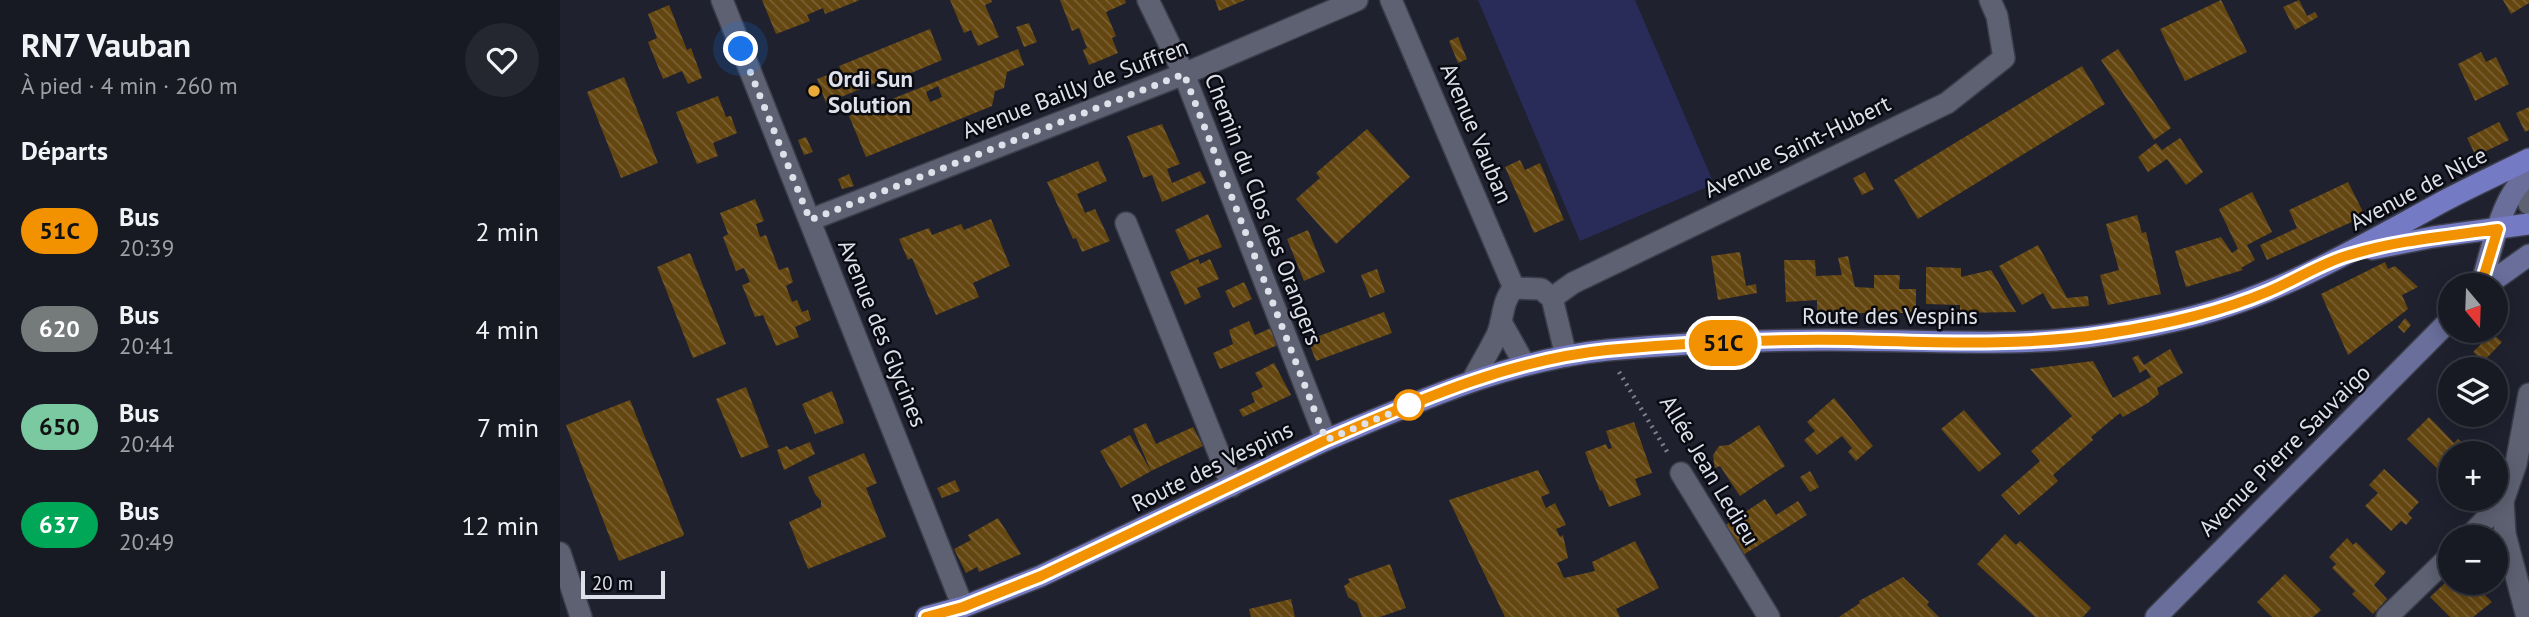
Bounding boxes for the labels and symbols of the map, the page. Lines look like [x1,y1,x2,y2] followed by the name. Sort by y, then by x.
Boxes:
[723,31,758,66] your location
[958,31,1192,145] street label: Avenue Bailly de Suffren
[1434,59,1520,207] street label: Avenue Vauban
[828,64,913,119] place label: Ordi Sun Solution
[1199,69,1329,349] street label: Chemin du Clos des Orangers
[806,83,822,99] marker: Ordi Sun Solution
[1699,88,1895,204] street label: Avenue Saint-Hubert
[2344,140,2492,236] street label: Avenue de Nice
[832,235,934,431] street label: Avenue des Glycines
[2438,273,2508,343] north arrow
[1802,301,1978,330] street label: Route des Vespins
[1683,320,1763,366] line badge: 51C
[2192,358,2376,542] street label: Avenue Pierre Sauvaigo
[1394,390,1424,420] unlabelled marker
[1654,390,1766,550] street label: Allée Jean Ledieu
[1127,414,1297,518] street label: Route des Vespins
[581,568,665,600] scale bar

